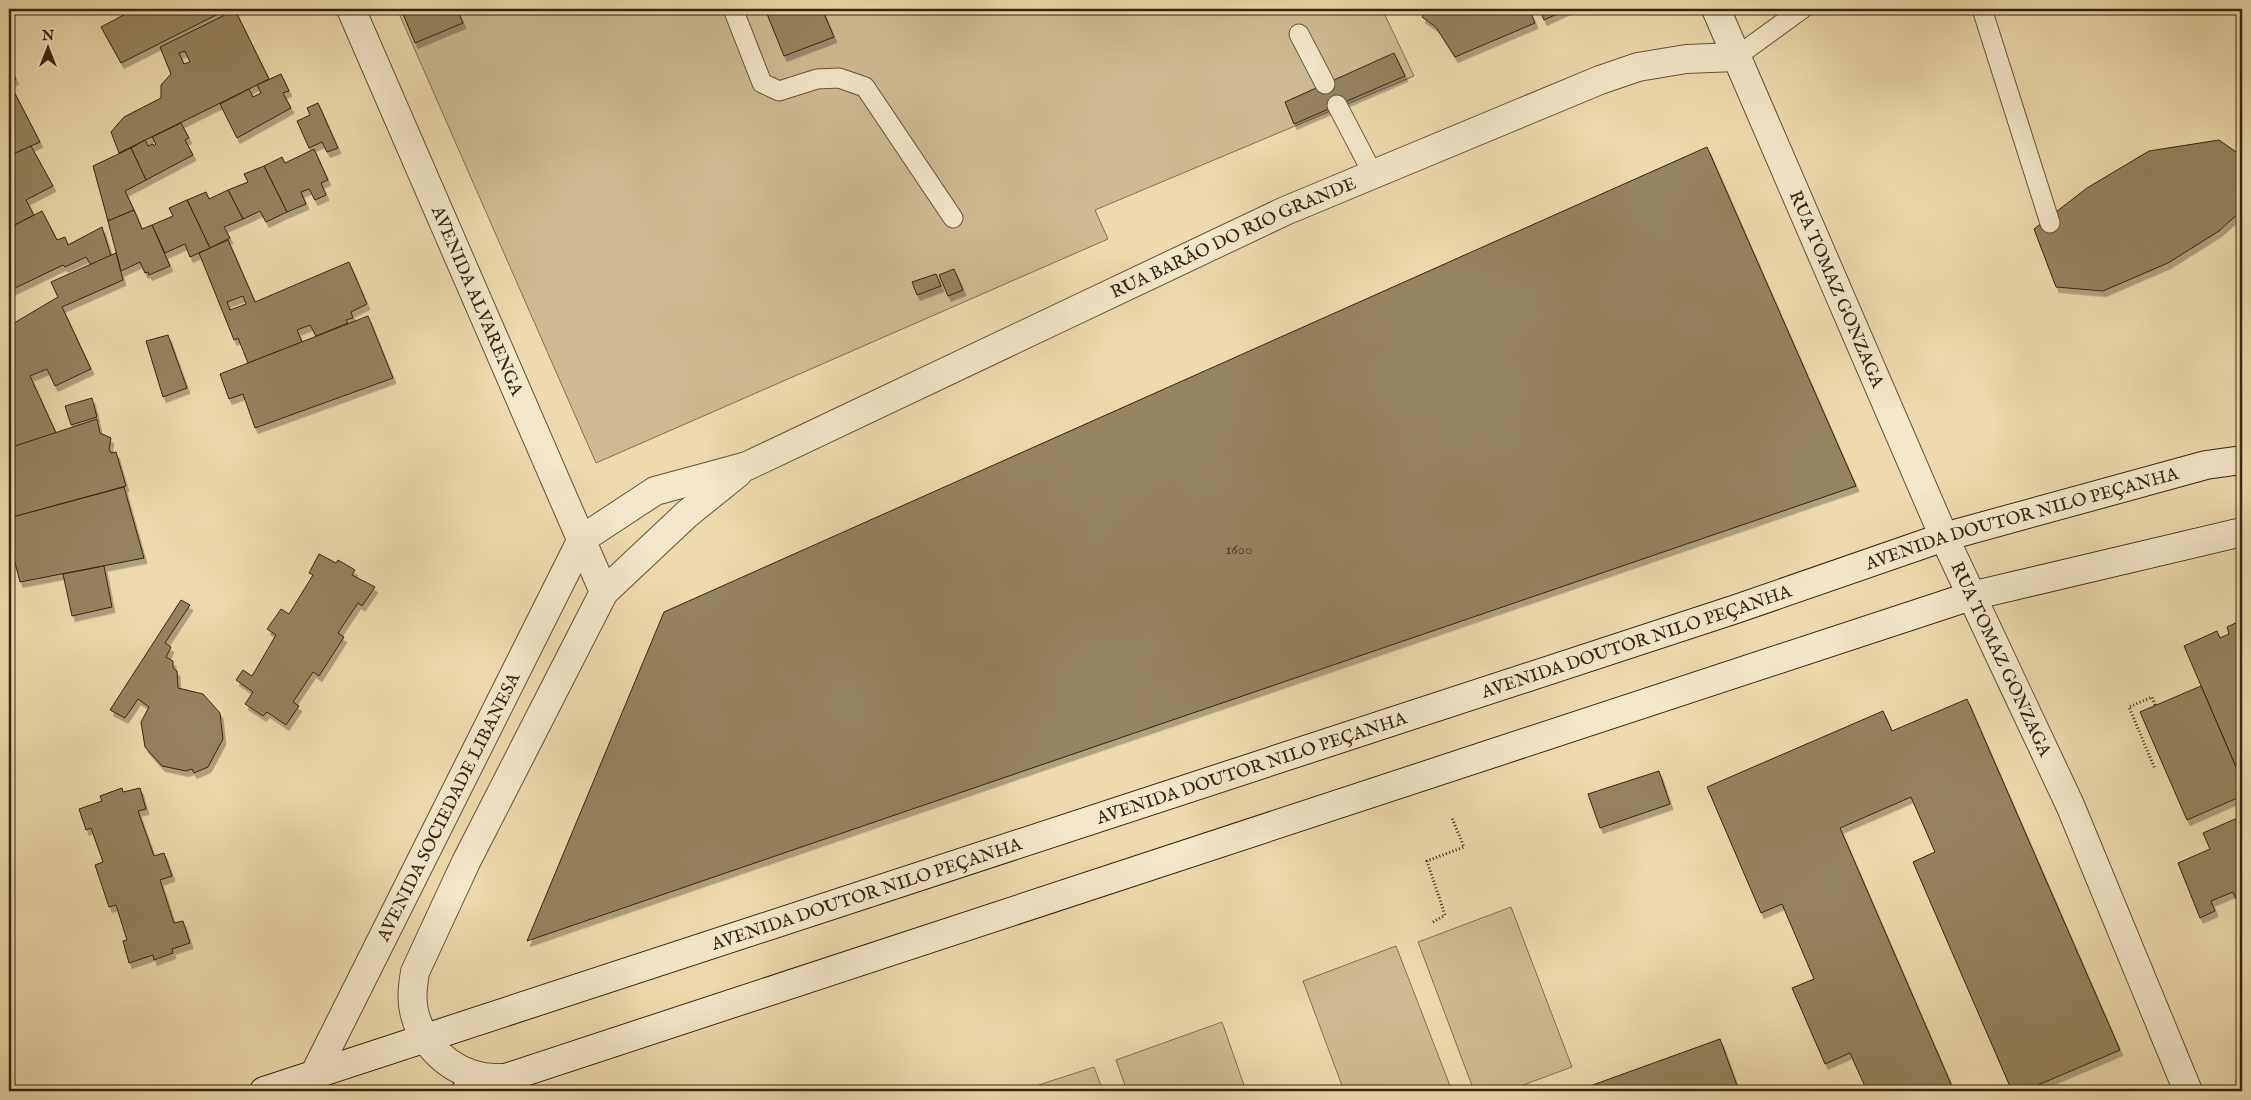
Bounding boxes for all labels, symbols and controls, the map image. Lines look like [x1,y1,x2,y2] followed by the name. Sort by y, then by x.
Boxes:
[22,22,72,72] north arrow
[41,27,54,45] text: N
[1107,173,1360,305] street label: RUA BARÃO DO RIO GRANDE
[1783,187,1889,393] street label: RUA TOMAZ GONZAGA
[425,202,528,400] street label: AVENIDA ALVARENGA
[1862,463,2182,577] street label: AVENIDA DOUTOR NILO PEÇANHA
[1226,540,1252,559] house number: 1600
[1944,559,2056,762] street label: RUA TOMAZ GONZAGA
[1478,580,1796,705] street label: AVENIDA DOUTOR NILO PEÇANHA
[372,668,527,946] street label: AVENIDA SOCIEDADE LIBANESA
[1093,707,1411,831] street label: AVENIDA DOUTOR NILO PEÇANHA
[708,833,1026,957] street label: AVENIDA DOUTOR NILO PEÇANHA

